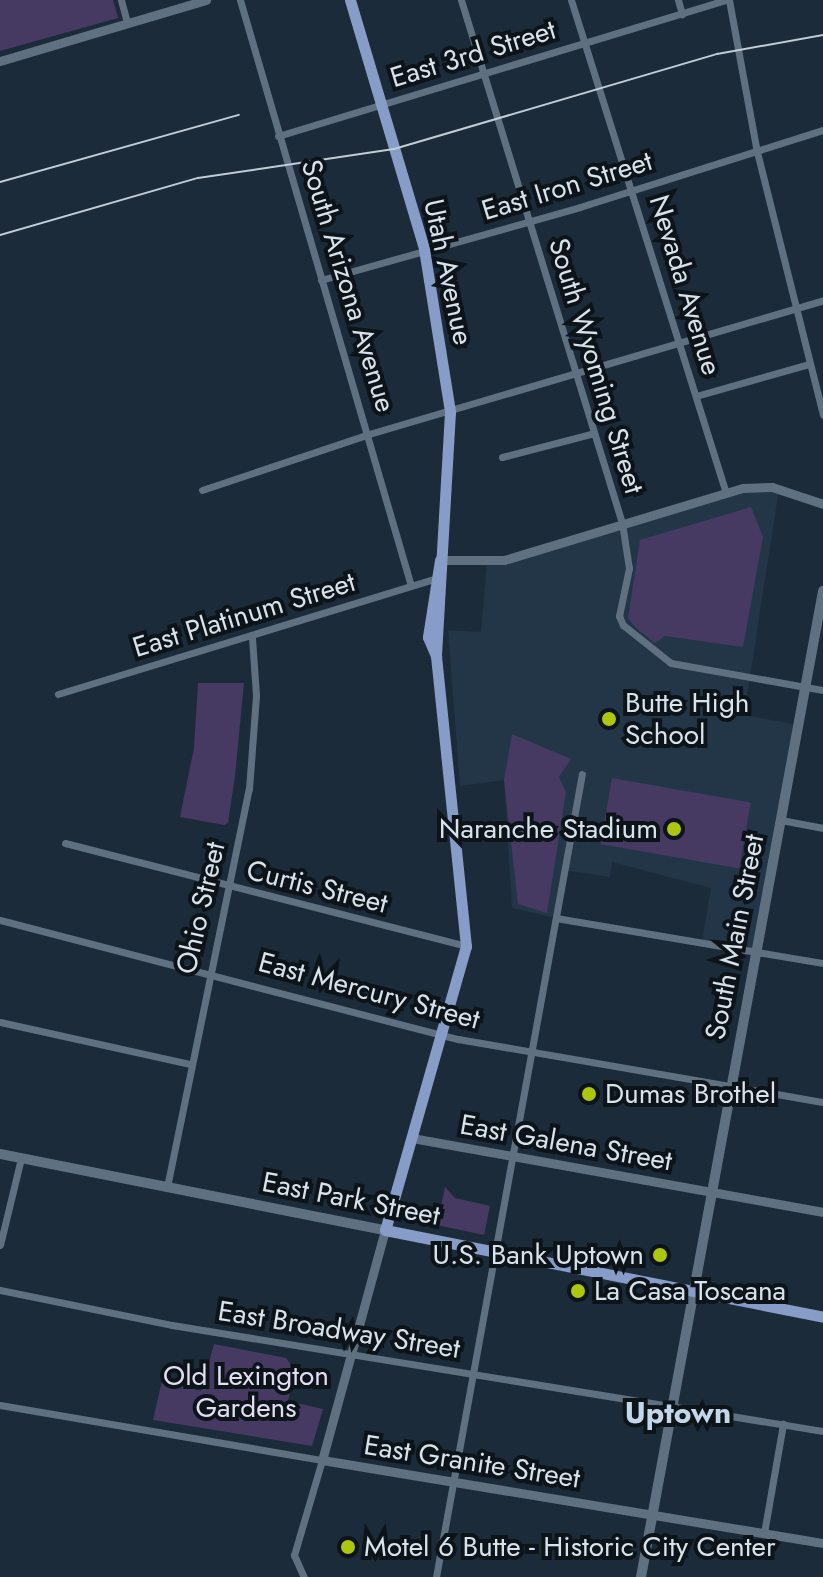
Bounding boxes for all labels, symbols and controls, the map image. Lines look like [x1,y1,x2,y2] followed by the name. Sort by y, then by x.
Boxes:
[386,13,560,95] street label: East 3rd Street
[478,144,656,228] street label: East Iron Street
[294,156,402,416] street label: South Arizona Avenue
[642,191,728,379] street label: Nevada Avenue
[416,196,480,348] street label: Utah Avenue
[541,234,651,498] street label: South Wyoming Street
[129,565,359,665] street label: East Platinum Street
[625,686,750,752] place label: Butte High School
[600,710,618,728] marker: Butte High School
[439,812,658,846] place label: Naranche Stadium
[665,820,683,838] marker: Naranche Stadium
[699,831,771,1043] street label: South Main Street
[169,839,233,977] street label: Ohio Street
[243,853,391,921] street label: Curtis Street
[255,945,483,1037] street label: East Mercury Street
[605,1077,776,1111] place label: Dumas Brothel
[580,1085,598,1103] marker: Dumas Brothel
[457,1108,675,1178] street label: East Galena Street
[259,1165,443,1233] street label: East Park Street
[433,1238,644,1272] place label: U.S. Bank Uptown
[651,1246,669,1264] marker: U.S. Bank Uptown
[594,1274,786,1308] place label: La Casa Toscana
[569,1282,587,1300] marker: La Casa Toscana
[216,1294,462,1366] street label: East Broadway Street
[163,1359,329,1425] park label: Old Lexington Gardens
[625,1395,731,1431] district label: Uptown
[362,1428,582,1496] street label: East Granite Street
[364,1530,776,1564] place label: Motel 6 Butte - Historic City Center
[339,1538,357,1556] marker: Motel 6 Butte - Historic City Center

